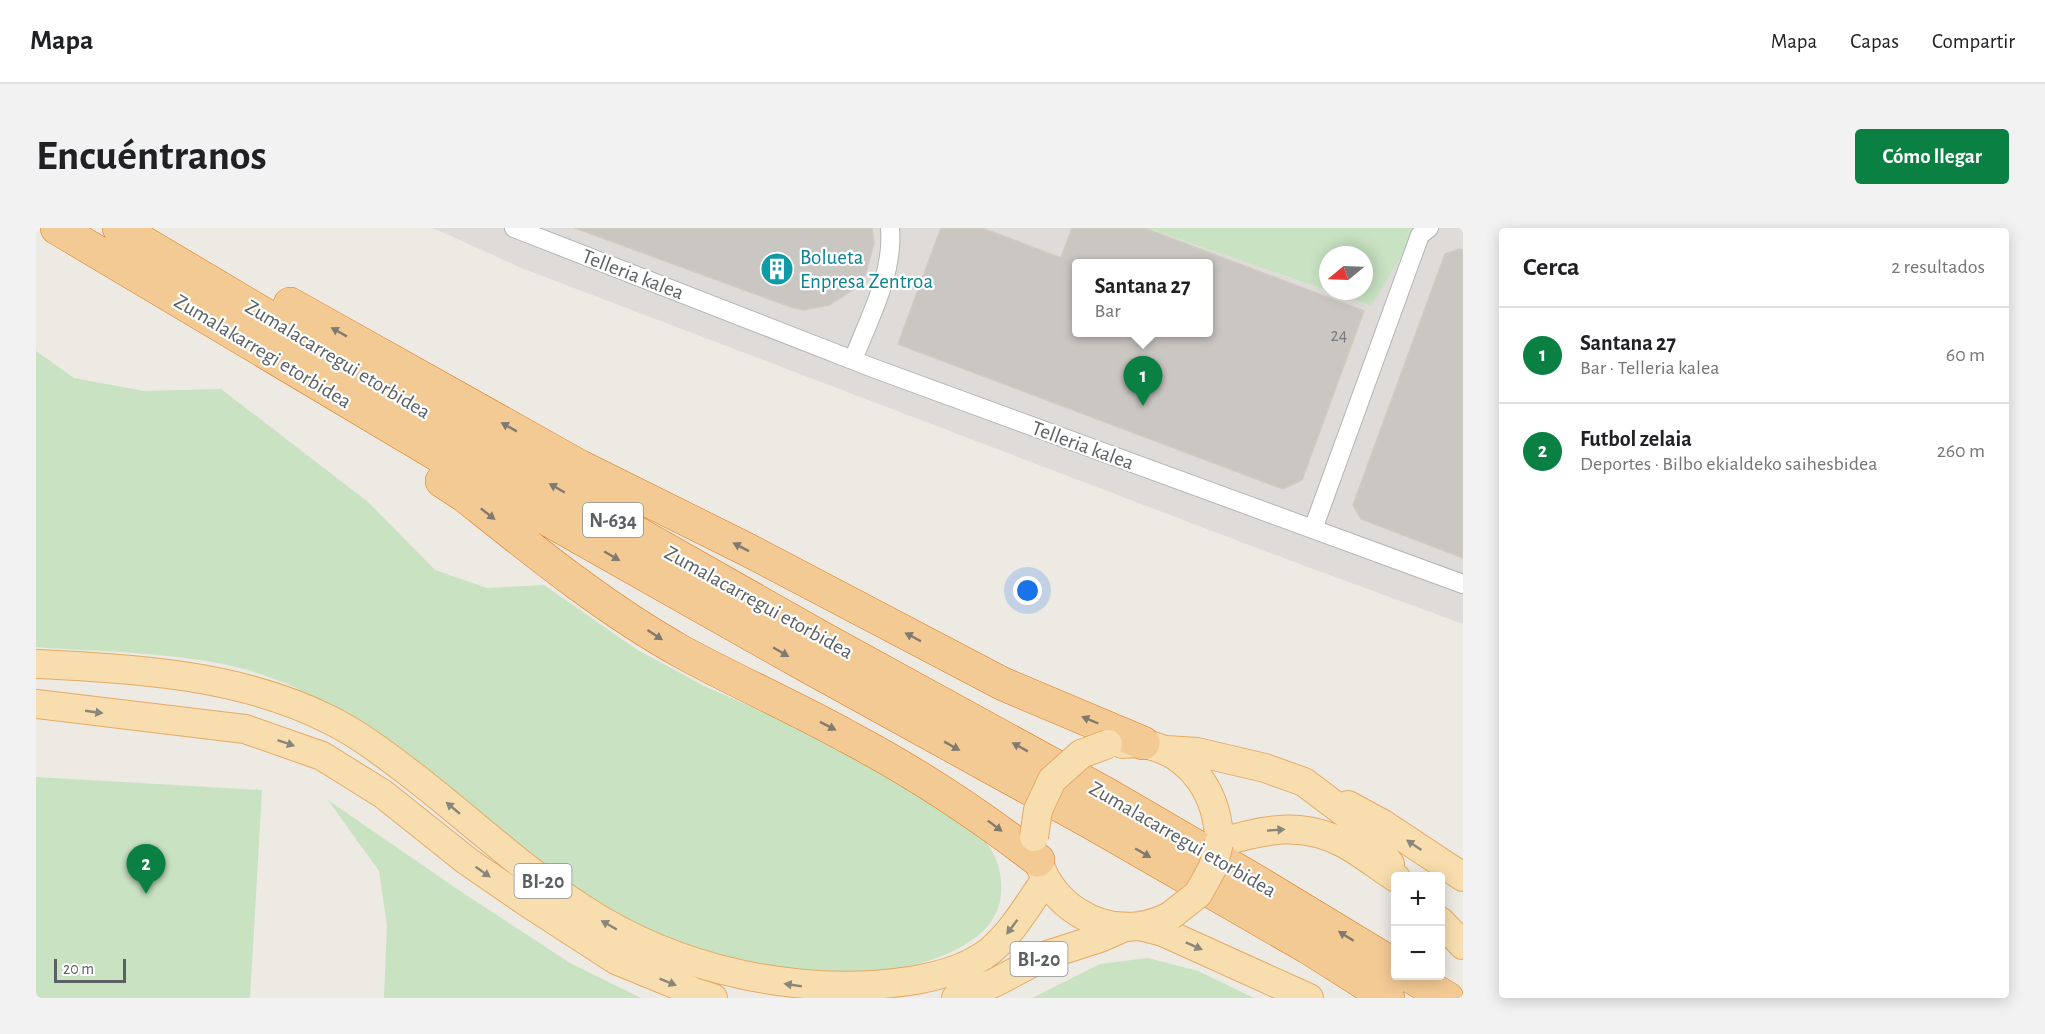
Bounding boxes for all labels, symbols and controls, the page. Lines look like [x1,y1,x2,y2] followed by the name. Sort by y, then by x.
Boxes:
[30,27,93,55] text: Mapa
[1771,31,1817,52] text: Mapa
[1850,31,1899,52] text: Capas
[1932,31,2015,52] text: Compartir
[1855,129,2009,184] button: Cómo llegar
[36,135,267,177] text: Encuéntranos
[579,245,687,304] street label: Telleria kalea
[1319,246,1373,300] north arrow
[800,247,933,292] place label: Bolueta Enpresa Zentroa
[759,251,795,287] building icon: Bolueta Enpresa Zentroa
[1523,254,1580,280] text: Cerca
[1891,257,1985,277] text: 2 resultados
[1072,259,1213,337] popup
[1095,275,1191,297] text: Santana 27
[171,290,355,413] street label: Zumalakarregi etorbidea
[242,296,434,423] street label: Zumalacarregui etorbidea
[1095,301,1121,321] text: Bar
[331,327,348,337] one-way arrow
[1331,327,1348,345] house number: 24
[1580,332,1676,354] text: Santana 27
[1539,345,1546,365] text: 1
[1946,345,1985,365] text: 60 m
[1124,356,1162,406] pin: 1
[1580,358,1719,378] text: Bar · Telleria kalea
[1029,417,1137,474] street label: Telleria kalea
[501,423,518,433] one-way arrow
[1580,428,1692,450] text: Futbol zelaia
[1538,441,1547,461] text: 2
[1937,441,1985,461] text: 260 m
[1580,454,1878,474] text: Deportes · Bilbo ekialdeko saihesbidea
[548,483,565,493] one-way arrow
[583,503,643,537] road number: N-634
[480,507,496,520] one-way arrow
[661,542,857,663] street label: Zumalacarregui etorbidea
[732,542,749,552] one-way arrow
[603,551,620,561] one-way arrow
[1013,576,1042,605] your location
[647,629,663,640] one-way arrow
[905,632,922,642] one-way arrow
[773,647,790,657] one-way arrow
[85,707,104,717] one-way arrow
[1080,715,1098,725] one-way arrow
[819,721,836,731] one-way arrow
[277,739,295,749] one-way arrow
[944,741,961,751] one-way arrow
[1011,742,1028,752] one-way arrow
[1086,777,1280,902] street label: Zumalacarregui etorbidea
[446,802,461,815] one-way arrow
[987,820,1002,832] one-way arrow
[1266,825,1285,835] one-way arrow
[1407,839,1423,851] one-way arrow
[126,844,166,894] pin: 2
[1135,847,1151,858] one-way arrow
[514,864,572,898] road number: BI-20
[474,866,490,878] one-way arrow
[1391,872,1445,980] map controls
[1391,872,1445,926] button: +
[1007,919,1019,934] one-way arrow
[600,920,617,930] one-way arrow
[1391,926,1445,980] button: −
[1338,930,1354,941] one-way arrow
[1186,941,1204,951] one-way arrow
[1010,942,1068,976] road number: BI-20
[54,956,126,984] scale bar
[63,961,94,977] text: 20 m
[659,977,677,987] one-way arrow
[783,981,802,990] one-way arrow

